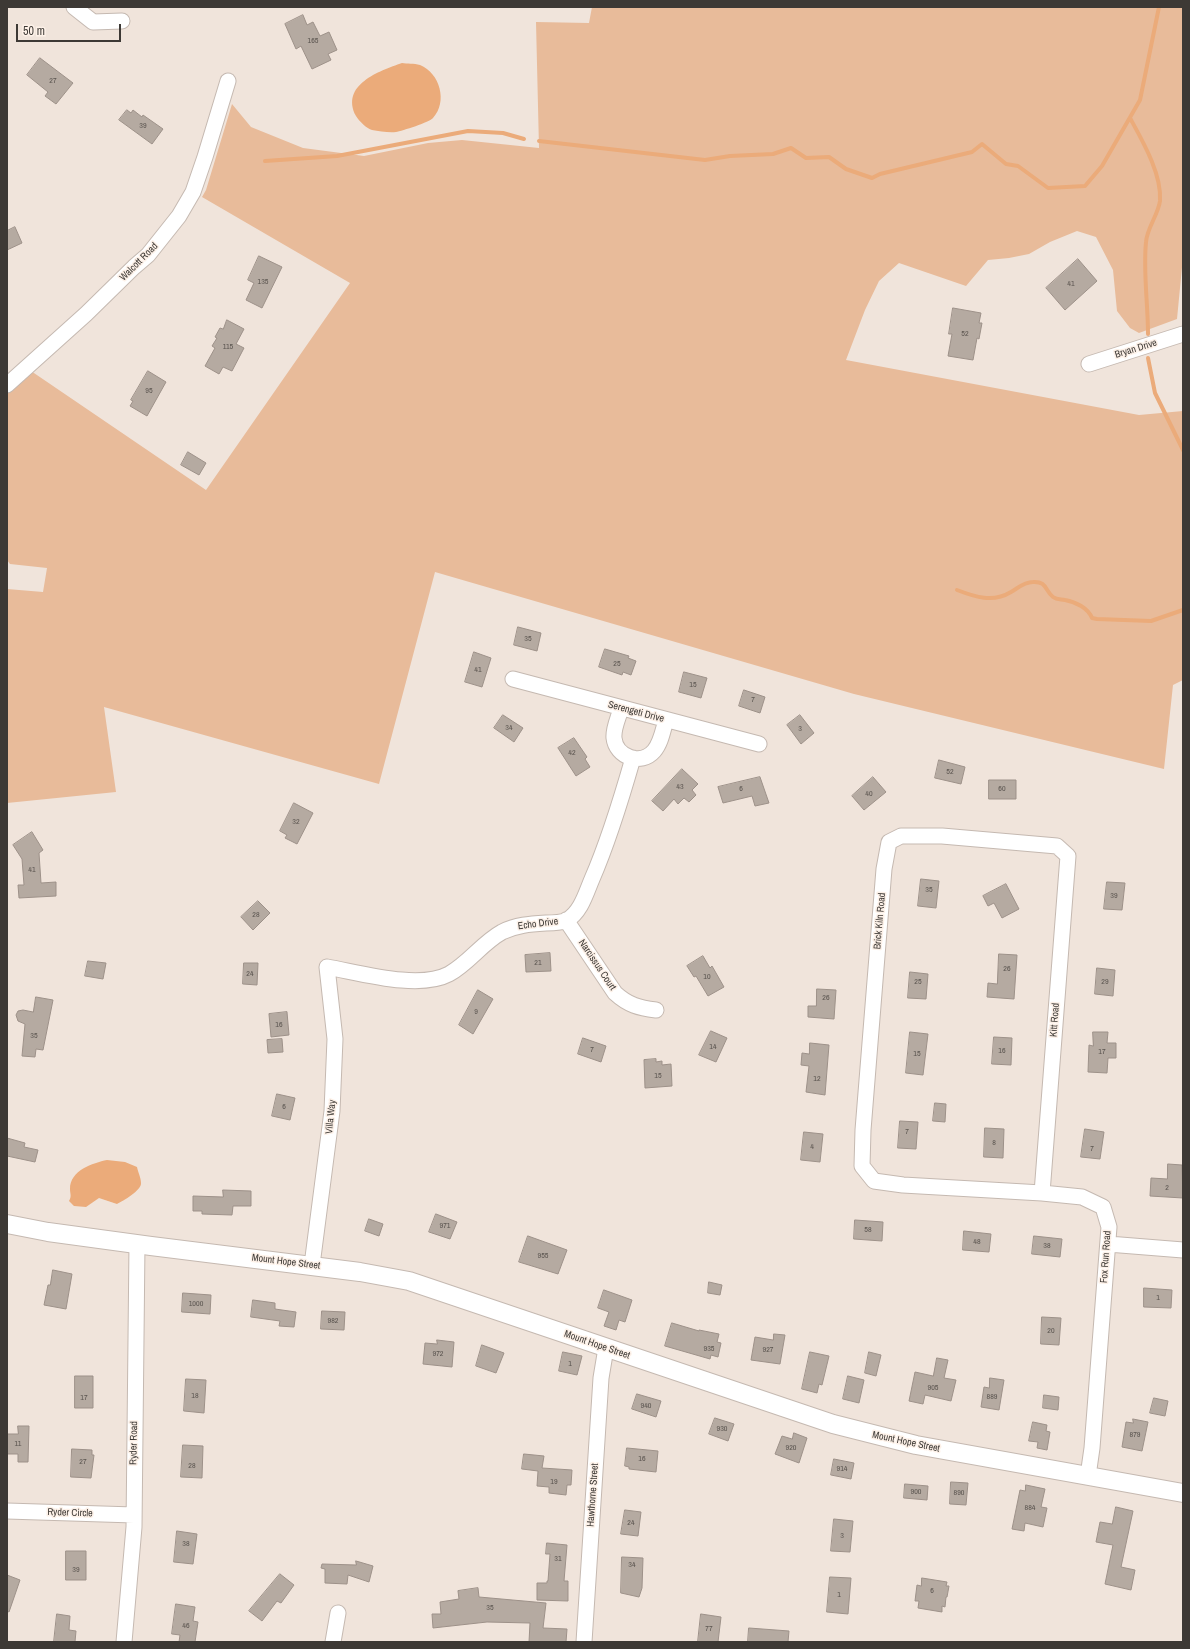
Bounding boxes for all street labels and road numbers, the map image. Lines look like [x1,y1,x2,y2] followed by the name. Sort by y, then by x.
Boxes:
[117,240,161,284] street label: Walcott Road
[1114,337,1158,361] street label: Bryan Drive
[607,699,665,725] street label: Serengeti Drive
[872,892,888,950] street label: Brick Kiln Road
[517,916,559,932] street label: Echo Drive
[576,937,618,993] street label: Narcissus Court
[1048,1003,1062,1037] street label: Kitt Road
[323,1099,339,1135] street label: Villa Way
[1098,1230,1114,1284] street label: Fox Run Road
[251,1252,321,1272] street label: Mount Hope Street
[563,1328,631,1362] street label: Mount Hope Street
[128,1421,140,1465] street label: Ryder Road
[871,1429,941,1455] street label: Mount Hope Street
[585,1463,601,1527] street label: Hawthorne Street
[47,1506,93,1520] street label: Ryder Circle

